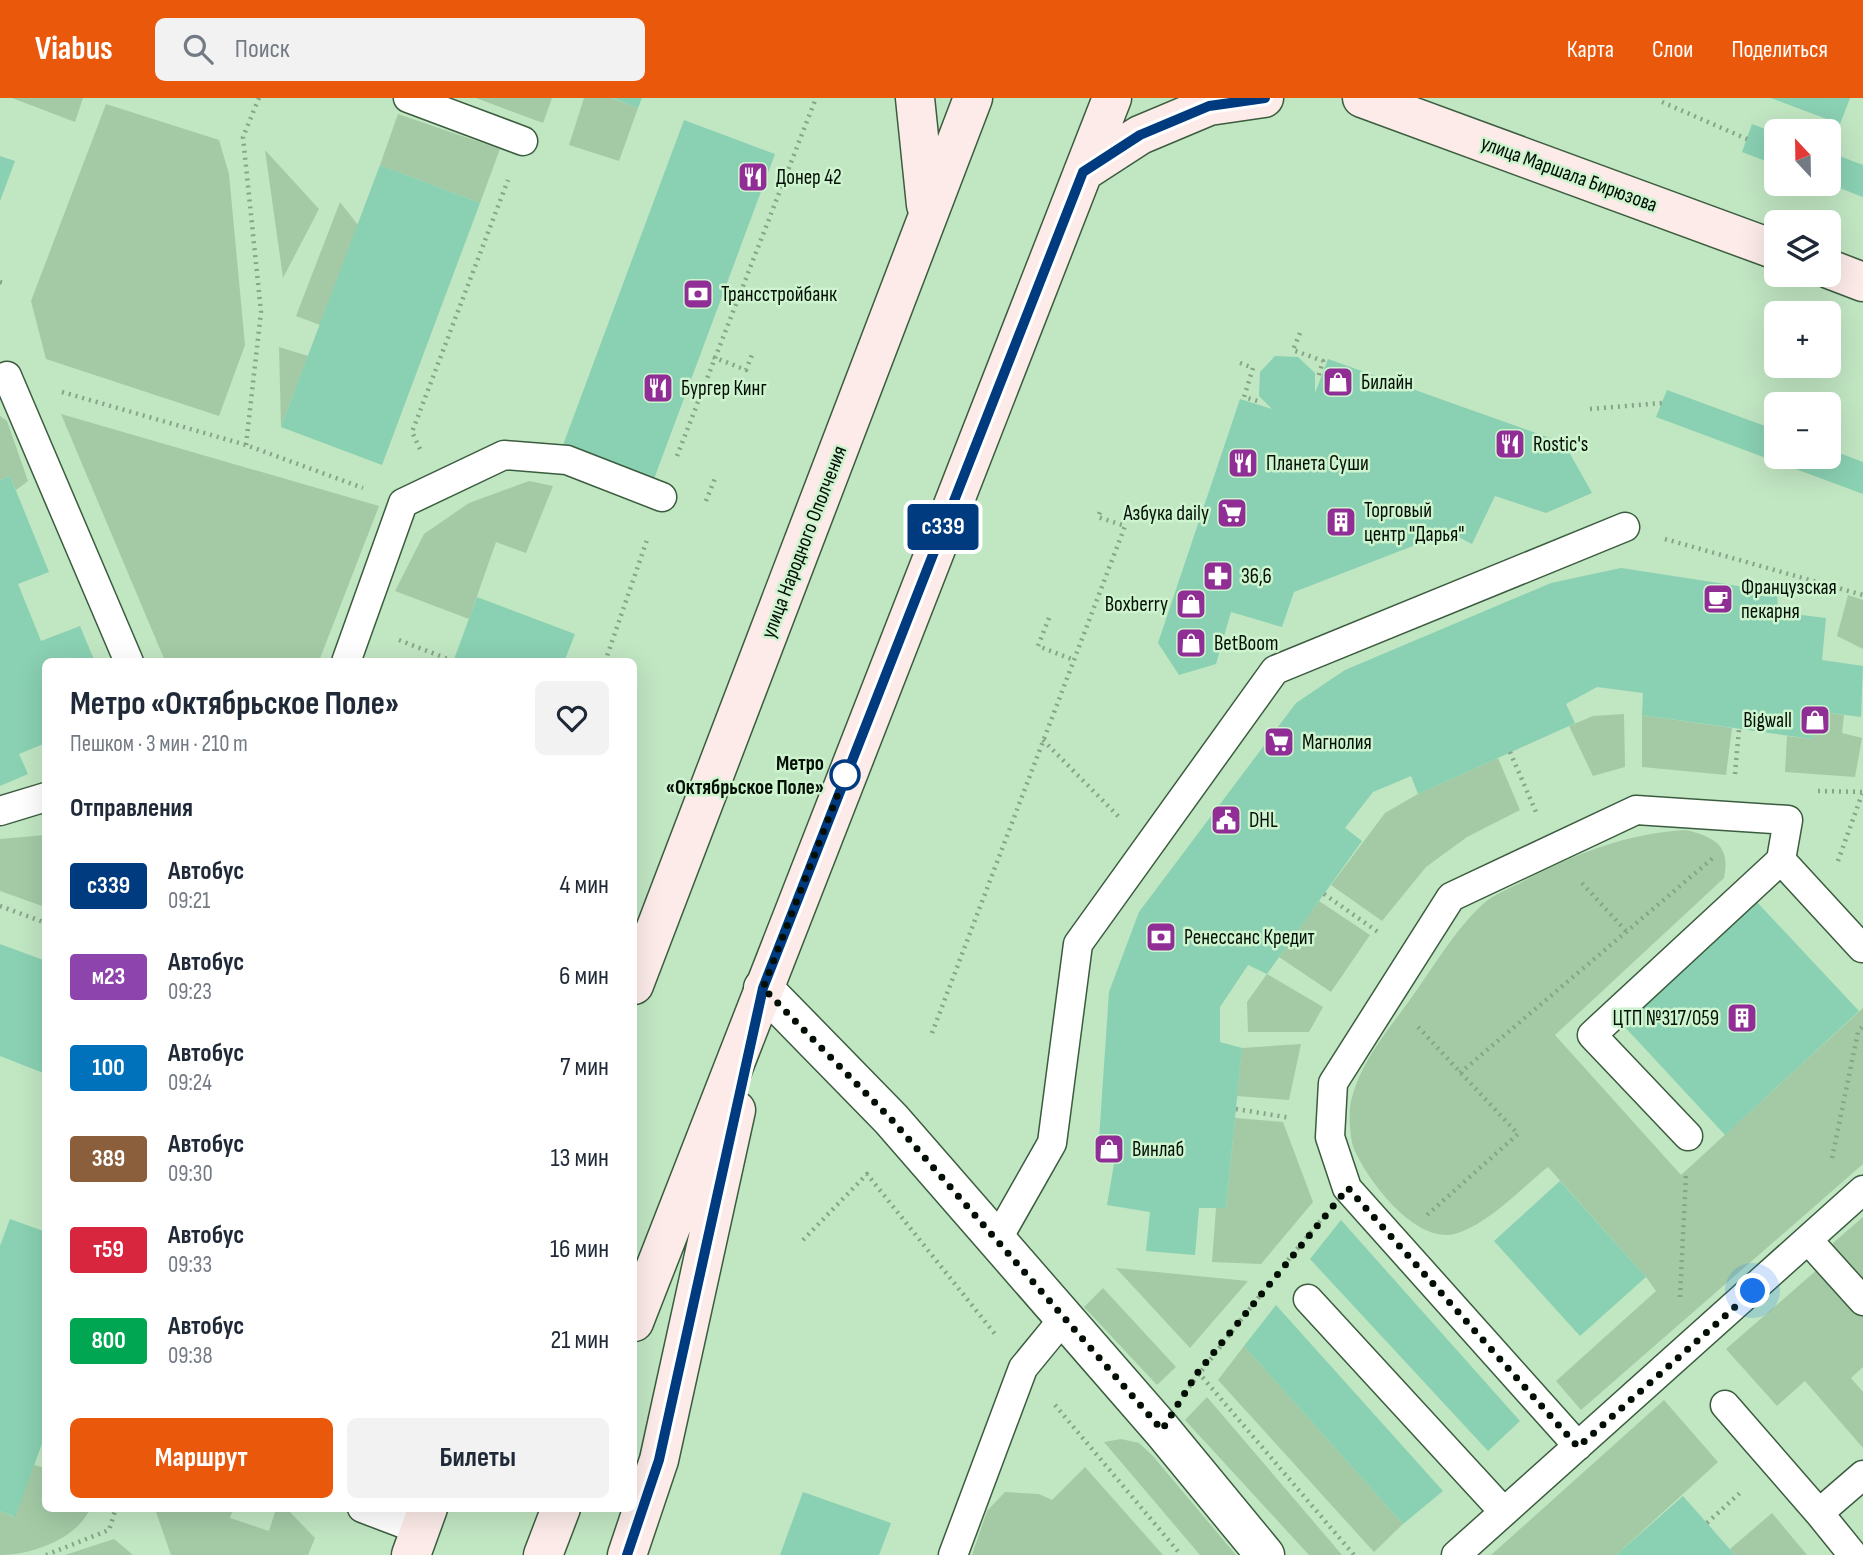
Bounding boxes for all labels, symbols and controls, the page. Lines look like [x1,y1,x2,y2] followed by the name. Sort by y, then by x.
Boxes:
[155,18,645,81] search box
[35,29,113,69] text: Viabus
[179,30,217,68] icon: search
[235,34,290,65] text: Поиск
[1567,35,1614,64] text: Карта
[1652,35,1693,64] text: Слои
[1731,35,1828,64] text: Поделиться
[1764,119,1841,196] north arrow
[1764,119,1841,469] map controls
[1477,130,1661,218] street label: улица Маршала Бирюзова
[736,160,770,194] restaurant icon: Донер 42
[776,165,842,190] place label: Донер 42
[1764,210,1841,287] button: layers
[681,277,715,311] bank icon: Трансстройбанк
[721,282,837,307] place label: Трансстройбанк
[1764,301,1841,378] button: +
[1321,365,1355,399] shop icon: Билайн
[1361,370,1413,395] place label: Билайн
[641,371,675,405] restaurant icon: Бургер Кинг
[681,376,767,401] place label: Бургер Кинг
[1764,392,1841,469] button: −
[1493,427,1527,461] restaurant icon: Rostic's
[1533,432,1588,457] place label: Rostic's
[756,442,852,642] street label: улица Народного Ополчения
[1226,446,1260,480] restaurant icon: Планета Суши
[1266,451,1369,476] place label: Планета Суши
[1215,496,1249,530] supermarket icon: Азбука daily
[1364,498,1464,547] place label: Торговый центр "Дарья"
[1122,501,1209,526] place label: Азбука daily
[894,504,992,550] line badge: с339
[1324,505,1358,539] building icon: Торговый центр "Дарья"
[921,512,965,541] text: с339
[1201,559,1235,593] pharmacy icon: 36,6
[1241,564,1272,589] place label: 36,6
[1741,575,1837,624] place label: Французская пекарня
[1701,582,1735,616] cafe icon: Французская пекарня
[1174,587,1208,621] shop icon: Boxberry
[1105,592,1168,617] place label: Boxberry
[1174,626,1208,660] shop icon: BetBoom
[1214,631,1278,656] place label: BetBoom
[535,681,609,755] button: heart
[70,684,399,724] text: Метро «Октябрьское Поле»
[1798,703,1832,737] shop icon: Bigwall
[1743,708,1792,733] place label: Bigwall
[1262,725,1296,759] supermarket icon: Магнолия
[70,730,248,758] text: Пешком · 3 мин · 210 m
[1302,730,1372,755] place label: Магнолия
[666,751,824,800] place label: Метро «Октябрьское Поле»
[830,760,860,790] marker: Метро «Октябрьское Поле»
[70,793,193,824] text: Отправления
[1209,803,1243,837] public building icon: DHL
[1249,808,1278,833] place label: DHL
[168,856,244,887] text: Автобус
[560,870,609,901] text: 4 мин
[87,871,130,900] text: с339
[168,887,210,915] text: 09:21
[1144,920,1178,954] bank icon: Ренессанс Кредит
[1184,925,1315,950] place label: Ренессанс Кредит
[168,947,244,978] text: Автобус
[559,961,609,992] text: 6 мин
[92,962,125,991] text: м23
[168,978,212,1006] text: 09:23
[1725,1001,1759,1035] building icon: ЦТП №317/059
[1613,1006,1719,1031] place label: ЦТП №317/059
[168,1038,244,1069] text: Автобус
[560,1052,609,1083] text: 7 мин
[92,1053,125,1082] text: 100
[168,1069,212,1097] text: 09:24
[168,1129,244,1160] text: Автобус
[1092,1132,1126,1166] shop icon: Винлаб
[1132,1137,1184,1162] place label: Винлаб
[550,1143,609,1174] text: 13 мин
[92,1144,125,1173] text: 389
[168,1160,213,1188] text: 09:30
[168,1220,244,1251] text: Автобус
[550,1234,609,1265] text: 16 мин
[93,1235,124,1264] text: т59
[168,1251,212,1279] text: 09:33
[1735,1273,1770,1308] your location
[168,1311,244,1342] text: Автобус
[551,1325,609,1356] text: 21 мин
[91,1326,126,1355] text: 800
[168,1342,213,1370] text: 09:38
[70,1418,333,1498] button: Маршрут
[347,1418,609,1498] button: Билеты

